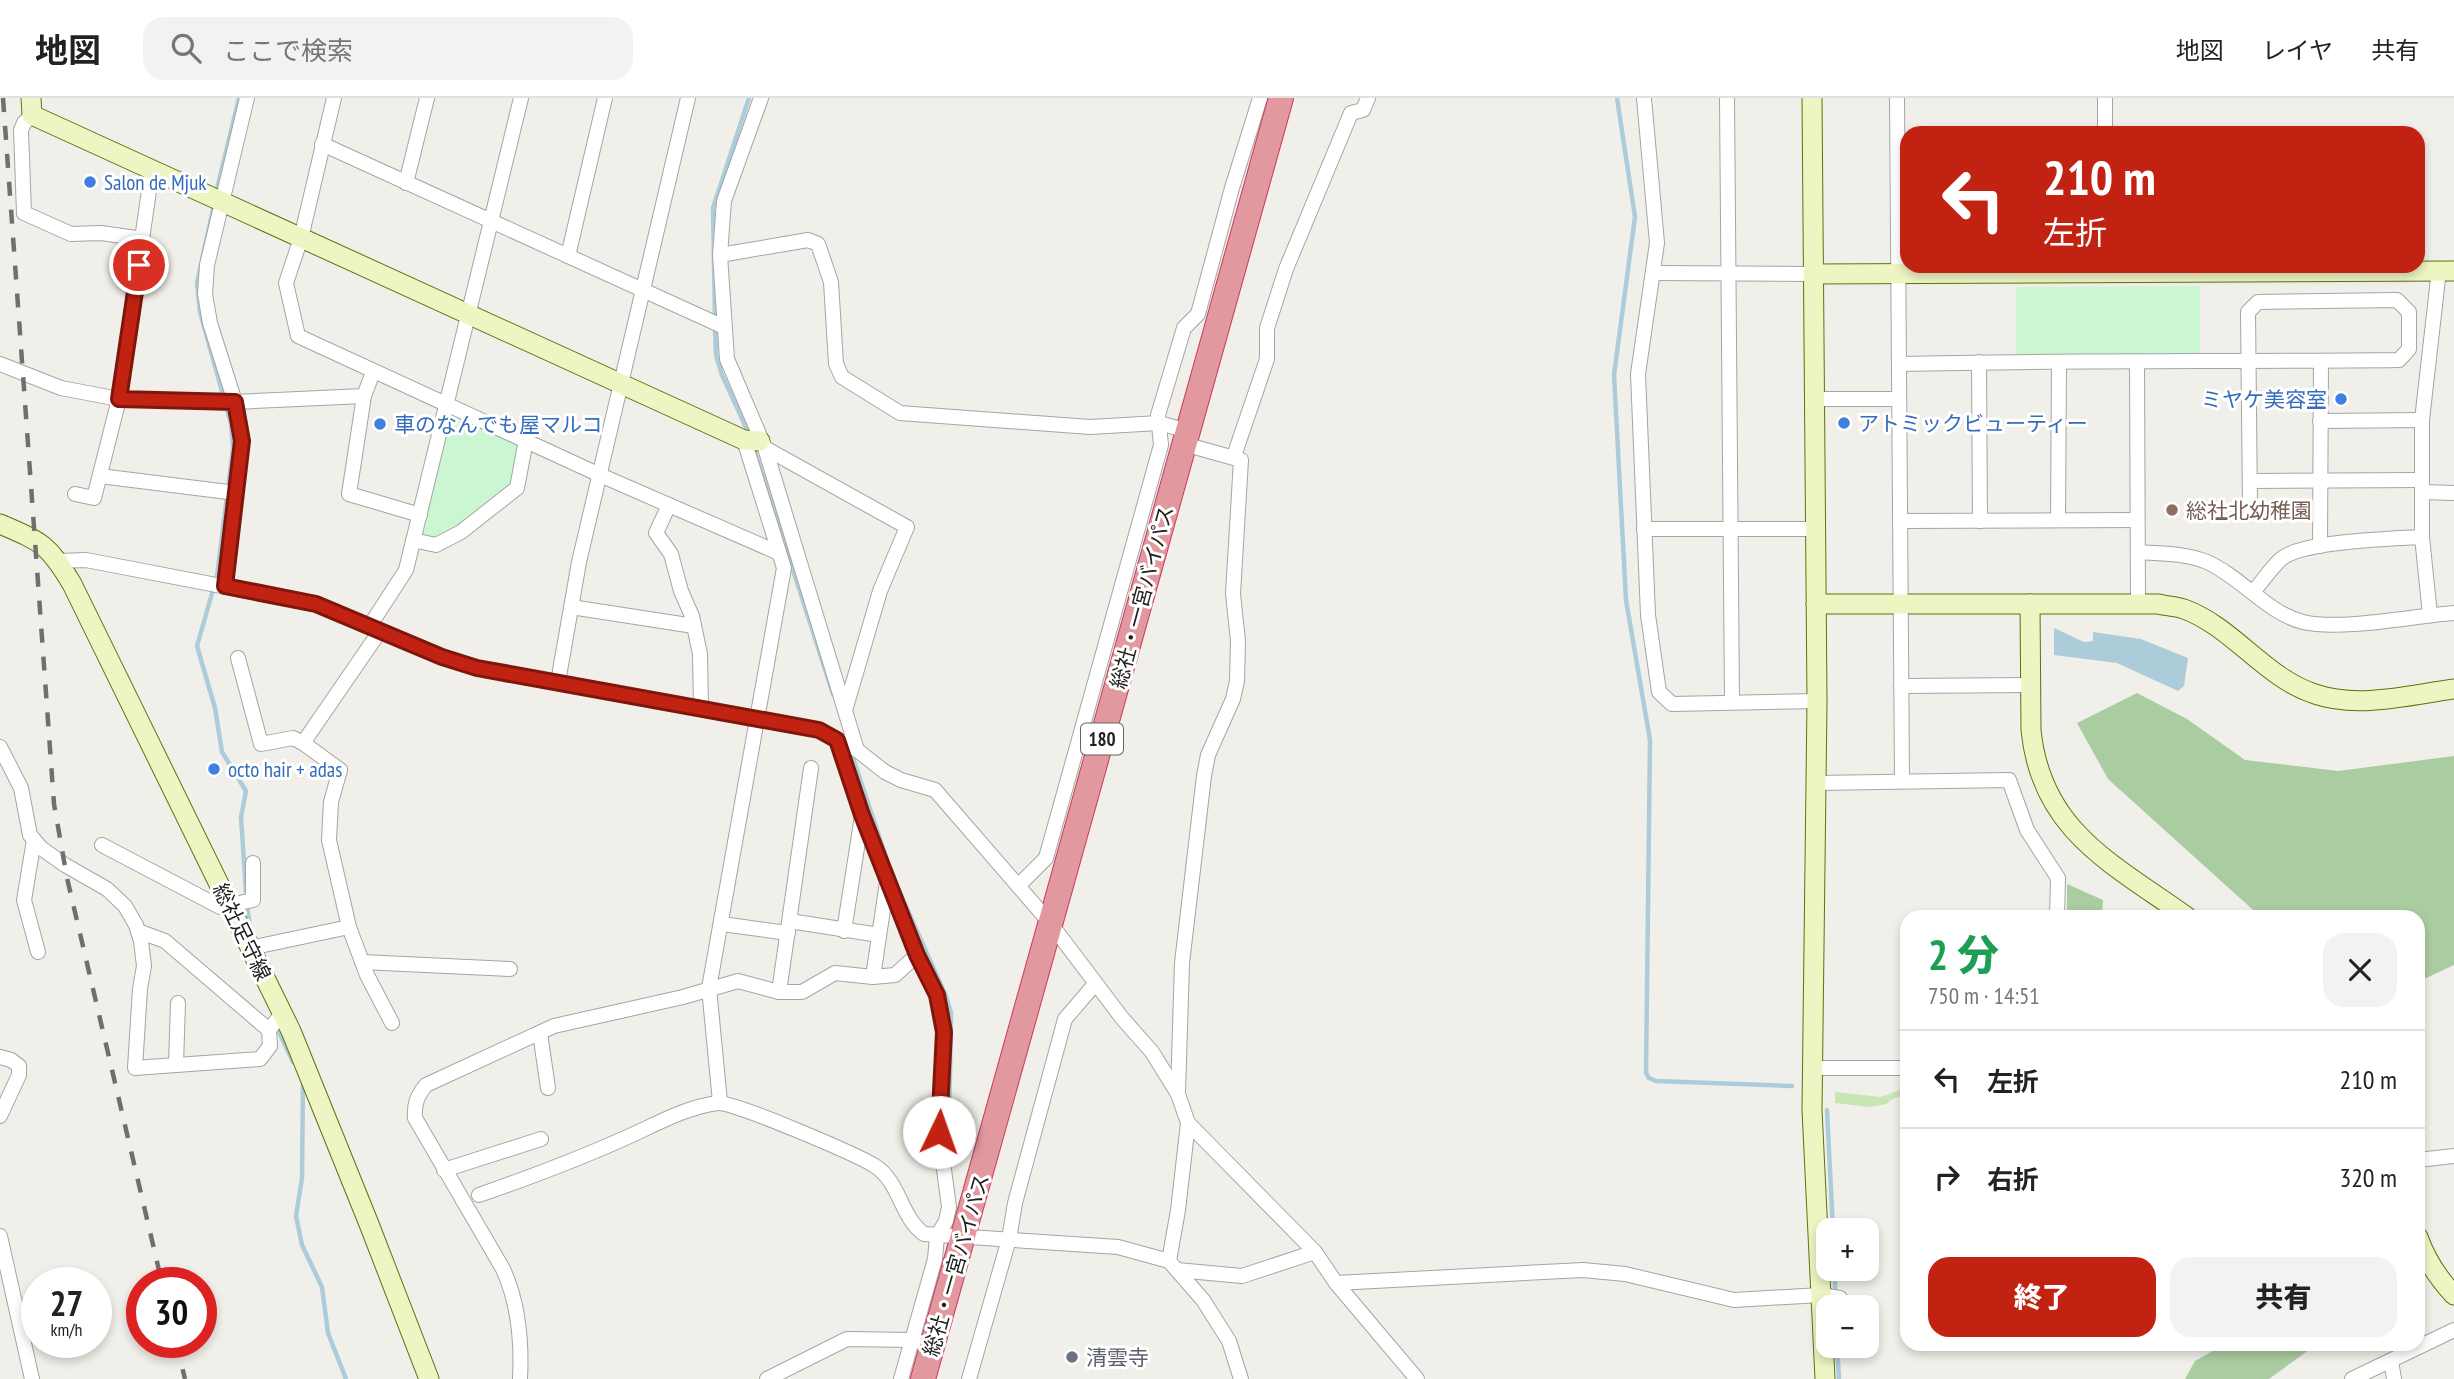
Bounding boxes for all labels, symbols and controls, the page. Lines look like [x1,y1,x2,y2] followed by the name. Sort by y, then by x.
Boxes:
[143,17,633,80] search box
[35,28,101,71] text: 地図
[167,29,205,67] icon: search
[223,34,353,67] text: ここで検索
[2176,35,2224,66] text: 地図
[2262,35,2333,66] text: レイヤ
[2371,35,2419,66] text: 共有
[2043,145,2156,209] text: 210 m
[1928,154,2019,245] icon: left
[104,169,206,196] place label: Salon de Mjuk
[82,174,98,190] marker: Salon de Mjuk
[2043,211,2107,253] text: 左折
[109,235,169,295] pin
[120,246,158,284] icon: arrive
[2201,386,2327,413] place label: ミヤケ美容室
[2333,391,2349,407] marker: ミヤケ美容室
[1858,410,2088,437] place label: アトミックビューティー
[394,411,603,438] place label: 車のなんでも屋マルコ
[1836,415,1852,431] marker: アトミックビューティー
[372,416,388,432] marker: 車のなんでも屋マルコ
[2186,497,2312,524] place label: 総社北幼稚園
[1105,502,1179,692] street label: 総社・一宮バイパス
[2164,502,2180,518] marker: 総社北幼稚園
[1081,724,1123,754] road number: 180
[228,756,342,783] place label: octo hair + adas
[206,761,222,777] marker: octo hair + adas
[207,879,277,985] street label: 総社足守線
[1928,927,1999,982] text: 2 分
[2323,933,2397,1007] button: close
[1928,981,2040,1010] text: 750 m · 14:51
[1928,1060,1966,1098] icon: left
[2339,1063,2397,1096] text: 210 m
[1987,1065,2039,1098] text: 左折
[902,1095,976,1169] position arrow
[1928,1158,1966,1196] icon: right
[2339,1161,2397,1194] text: 320 m
[1987,1163,2039,1196] text: 右折
[917,1171,995,1359] street label: 総社・一宮バイパス
[1816,1218,1879,1358] map controls
[1816,1218,1879,1281] button: +
[1928,1257,2156,1337] button: 終了
[2170,1257,2397,1337] button: 共有
[126,1267,217,1358] speed limit sign: 30
[50,1280,83,1326] text: 27
[1816,1295,1879,1358] button: −
[51,1318,82,1341] text: km/h
[1086,1344,1149,1371] place label: 清雲寺
[1064,1349,1080,1365] marker: 清雲寺

